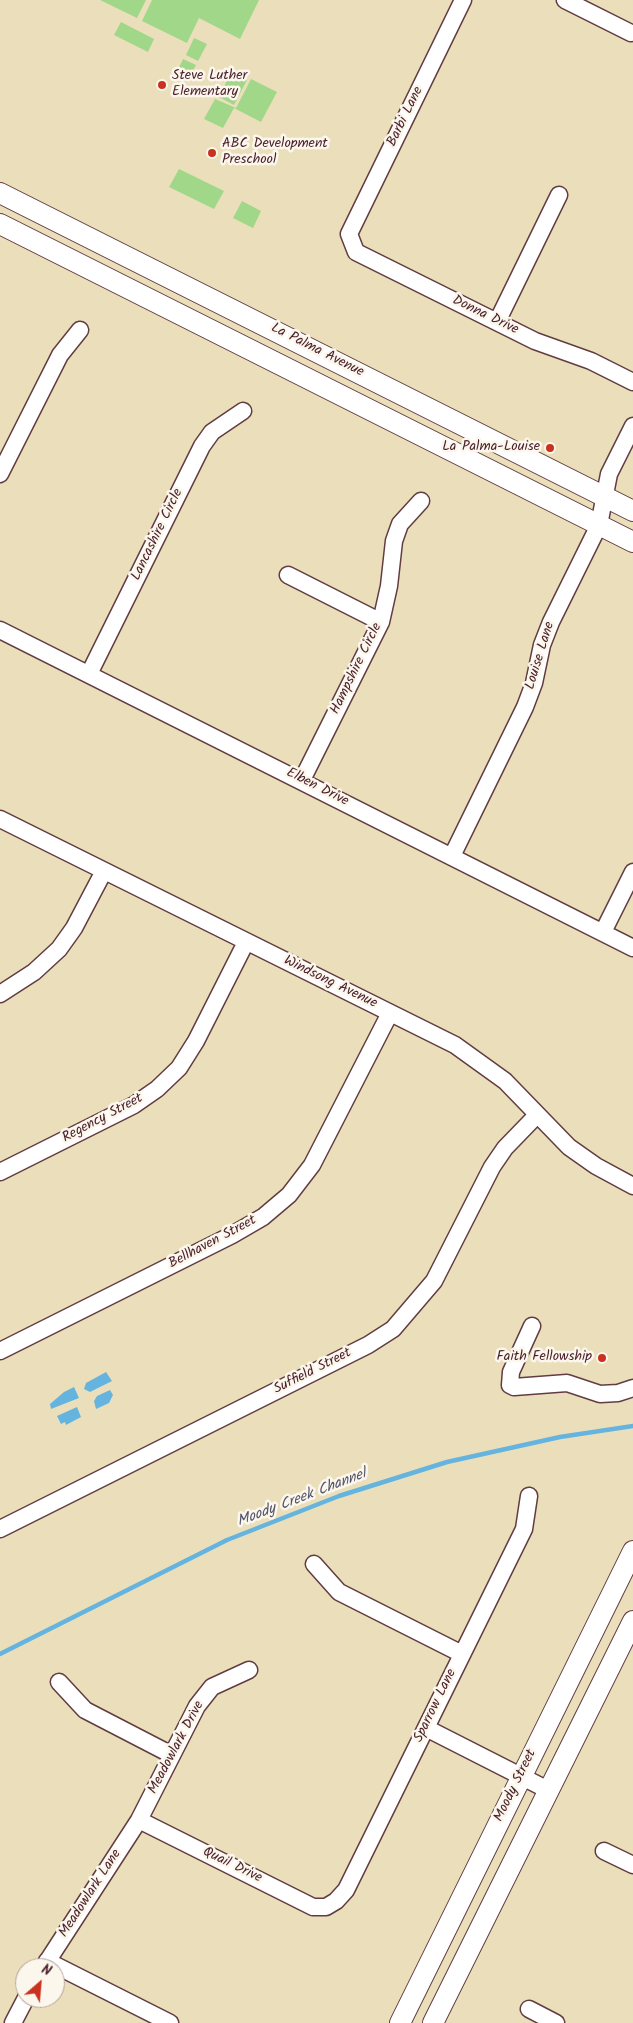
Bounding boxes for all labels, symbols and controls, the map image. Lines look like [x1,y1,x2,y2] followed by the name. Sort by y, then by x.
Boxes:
[172,69,247,102] place label: Steve Luther Elementary
[156,79,168,91] marker: Steve Luther Elementary
[384,84,428,150] street label: Barbi Lane
[222,137,328,170] place label: ABC Development Preschool
[206,147,218,159] marker: ABC Development Preschool
[449,293,521,339] street label: Donna Drive
[268,320,366,382] street label: La Palma Avenue
[442,440,540,456] place label: La Palma-Louise
[544,442,556,454] marker: La Palma-Louise
[129,486,187,584] street label: Lancashire Circle
[523,620,559,692] street label: Louise Lane
[328,621,386,717] street label: Hampshire Circle
[283,765,351,811] street label: Elben Drive
[280,953,380,1013] street label: Windsong Avenue
[60,1091,146,1147] street label: Regency Street
[166,1213,260,1273] street label: Bellhaven Street
[271,1345,355,1399] street label: Suffield Street
[497,1350,592,1366] place label: Faith Fellowship
[596,1352,608,1364] marker: Faith Fellowship
[235,1466,369,1532] water label: Moody Creek Channel
[411,1667,461,1745] street label: Sparrow Lane
[145,1699,209,1797] street label: Meadowlark Drive
[491,1747,541,1825] street label: Moody Street
[200,1844,264,1888] street label: Quail Drive
[56,1847,126,1941] street label: Meadowlark Lane
[15,1958,65,2008] north arrow
[37,1959,55,1982] text: N

